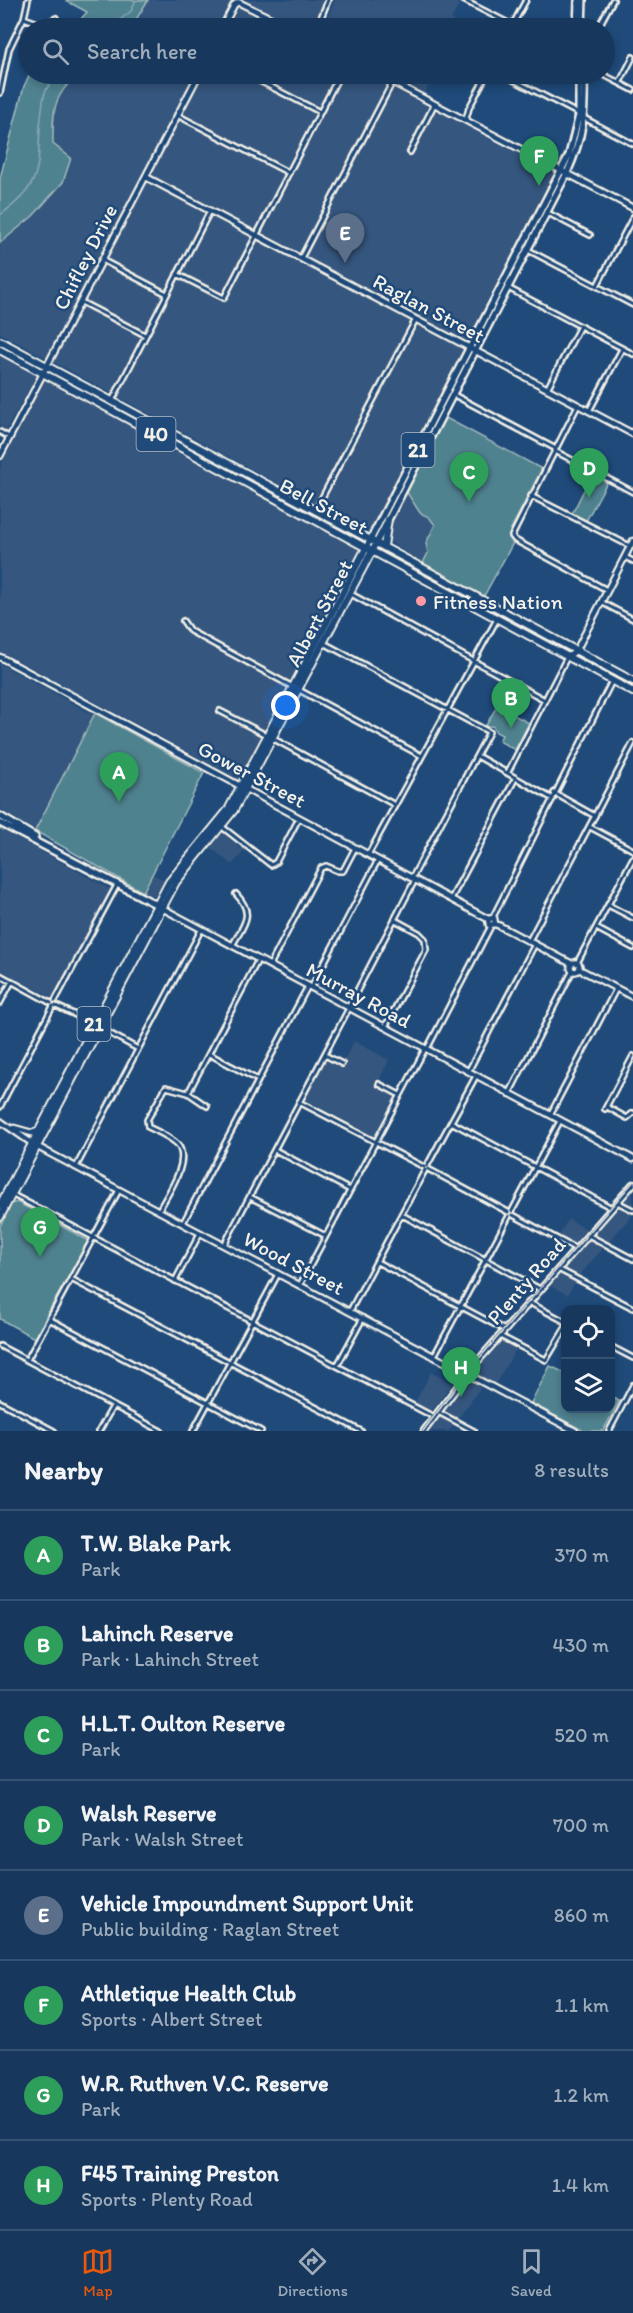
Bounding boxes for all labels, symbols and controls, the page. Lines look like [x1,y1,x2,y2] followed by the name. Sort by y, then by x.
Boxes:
[18,18,615,84] search box
[39,35,72,68] icon: search
[87,38,197,65] text: Search here
[520,136,558,186] pin: F
[48,200,122,314] street label: Chifley Drive
[326,214,364,263] pin: E
[369,268,489,348] street label: Raglan Street
[136,417,176,451] road number: 40
[402,433,434,467] road number: 21
[570,448,608,498] pin: D
[450,452,488,502] pin: C
[276,472,372,540] street label: Bell Street
[280,555,358,671] street label: Albert Street
[433,589,563,614] place label: Fitness Nation
[414,594,428,608] marker: Fitness Nation
[492,678,530,728] pin: B
[271,691,300,720] your location
[194,735,310,813] street label: Gower Street
[100,752,138,802] pin: A
[302,957,416,1033] street label: Murray Road
[78,1007,110,1041] road number: 21
[20,1208,60,1257] pin: G
[239,1226,349,1300] street label: Wood Street
[481,1232,571,1330] street label: Plenty Road
[561,1305,615,1413] map controls
[561,1305,615,1359] button: locate
[442,1348,480,1397] pin: H
[561,1359,615,1413] button: layers
[24,1454,103,1486] text: Nearby
[534,1458,609,1482] text: 8 results
[81,1530,231,1557] text: T.W. Blake Park
[37,1543,50,1567] text: A
[555,1543,609,1567] text: 370 m
[81,1557,120,1581] text: Park
[81,1620,233,1647] text: Lahinch Reserve
[37,1633,50,1657] text: B
[552,1633,609,1657] text: 430 m
[81,1647,259,1671] text: Park · Lahinch Street
[81,1710,285,1737] text: H.L.T. Oulton Reserve
[37,1723,50,1747] text: C
[554,1723,609,1747] text: 520 m
[81,1737,120,1761] text: Park
[81,1800,217,1827] text: Walsh Reserve
[37,1813,50,1837] text: D
[553,1813,609,1837] text: 700 m
[81,1827,244,1851] text: Park · Walsh Street
[81,1890,413,1917] text: Vehicle Impoundment Support Unit
[38,1903,49,1927] text: E
[554,1903,609,1927] text: 860 m
[81,1917,339,1941] text: Public building · Raglan Street
[81,1980,296,2007] text: Athletique Health Club
[38,1993,49,2017] text: F
[555,1993,609,2017] text: 1.1 km
[81,2007,262,2031] text: Sports · Albert Street
[81,2070,329,2097] text: W.R. Ruthven V.C. Reserve
[37,2083,50,2107] text: G
[553,2083,609,2107] text: 1.2 km
[81,2097,120,2121] text: Park
[81,2160,279,2187] text: F45 Training Preston
[37,2173,50,2197] text: H
[552,2173,609,2197] text: 1.4 km
[81,2187,253,2211] text: Sports · Plenty Road
[81,2245,114,2300] tab: Map
[277,2245,348,2300] tab: Directions
[511,2245,552,2300] tab: Saved

